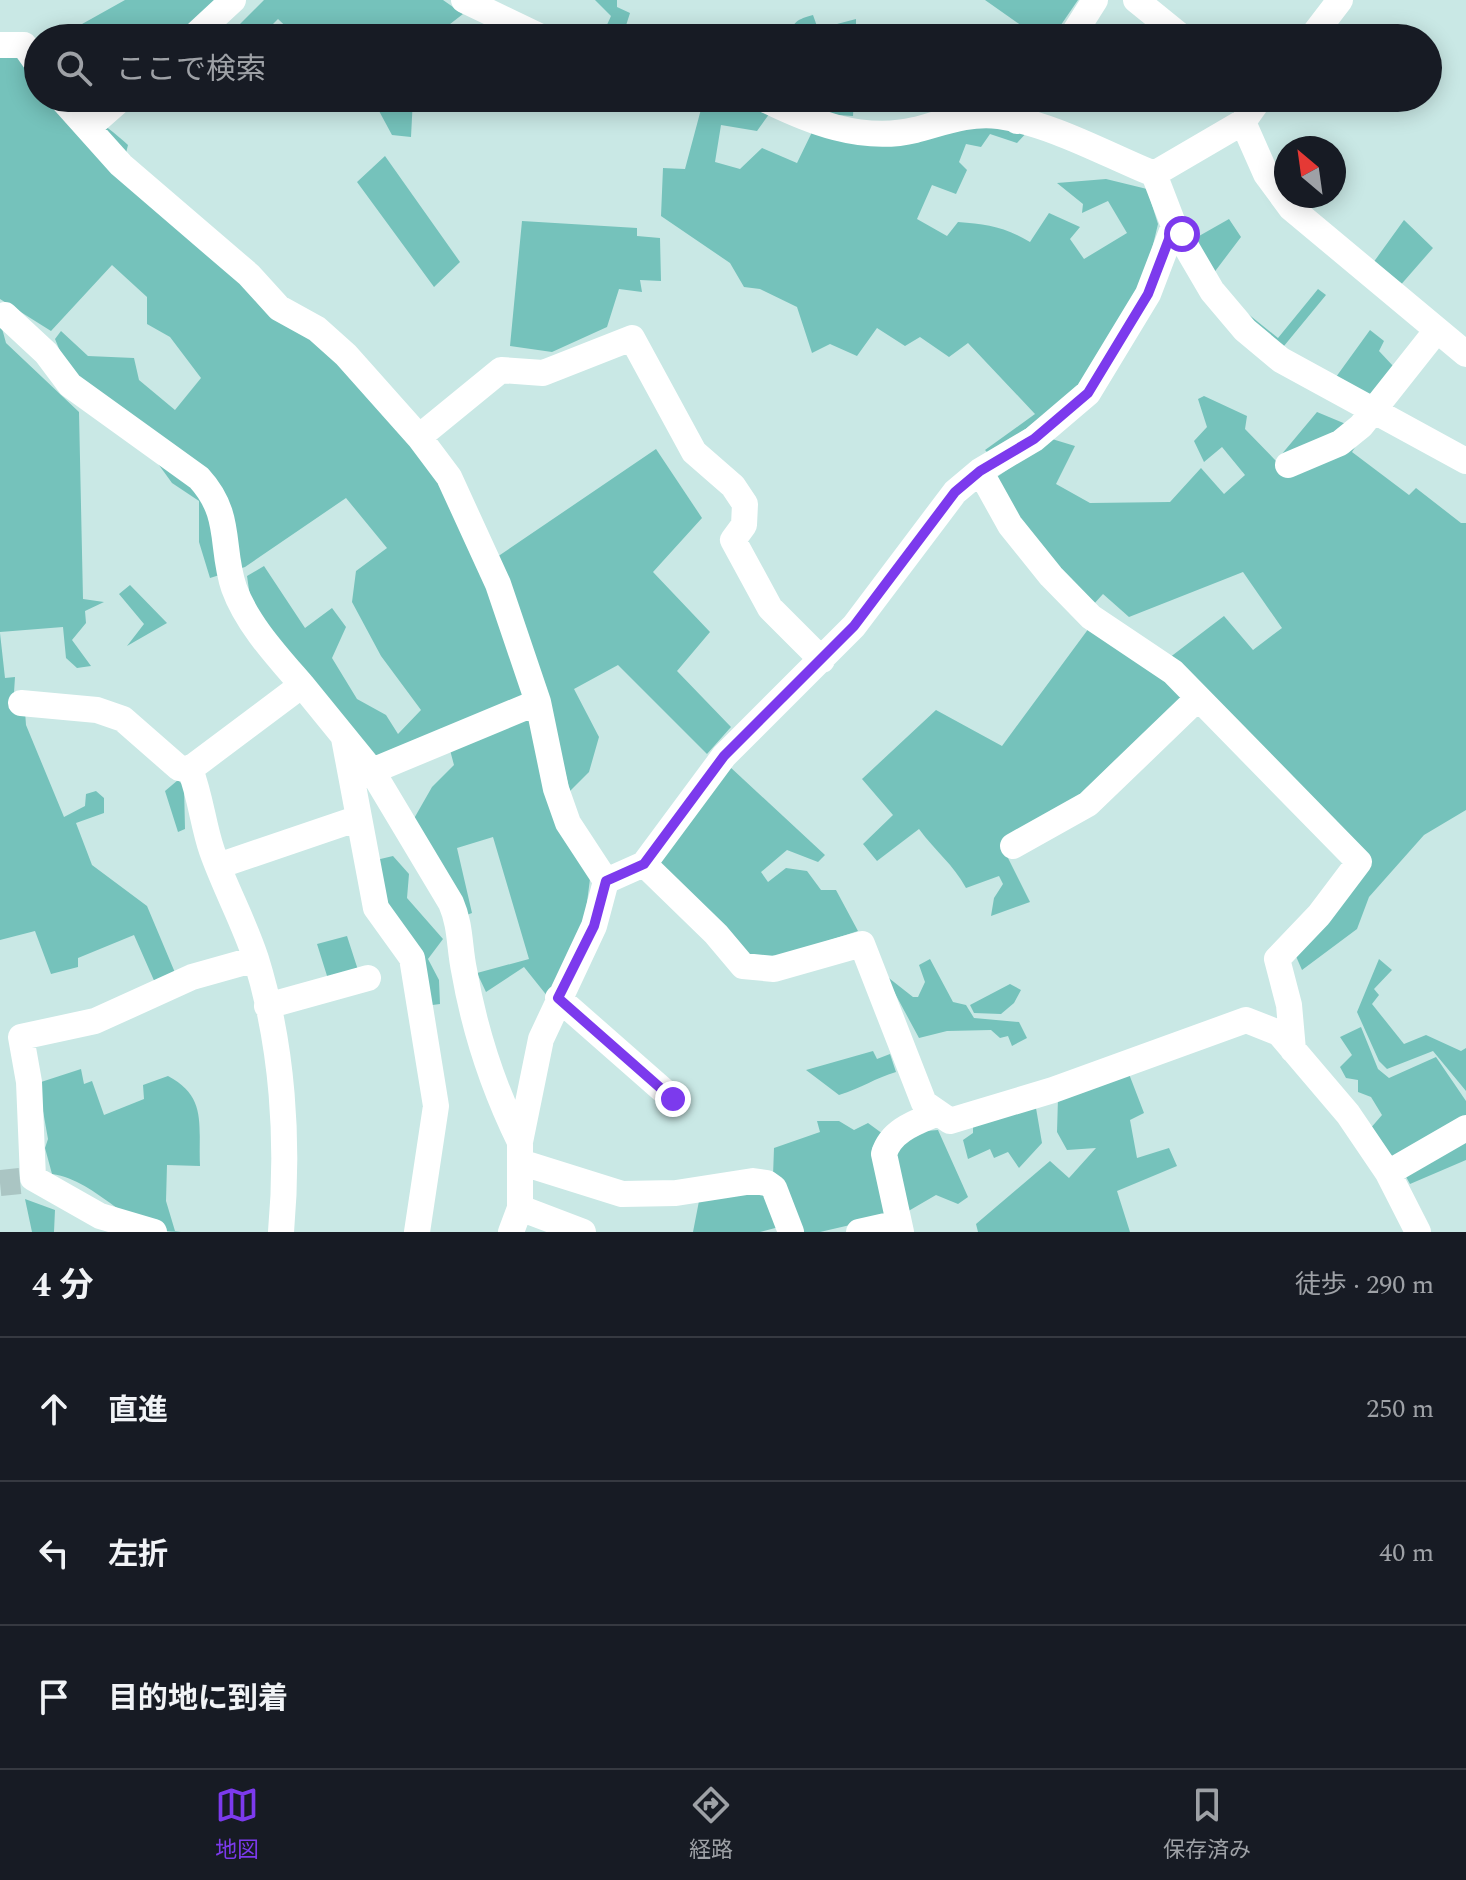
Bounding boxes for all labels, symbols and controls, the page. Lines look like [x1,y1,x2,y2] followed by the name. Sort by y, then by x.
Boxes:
[24,24,1442,112] search box
[52,46,96,90] icon: search
[116,47,266,93] text: ここで検索
[1274,136,1346,208] north arrow
[1164,216,1200,252] route start
[655,1081,691,1117] route end
[32,1260,94,1312] text: 4 分
[1295,1265,1434,1305] text: 徒歩 · 290 m
[32,1387,76,1431] icon: ahead
[108,1388,168,1434] text: 直進
[1366,1389,1434,1429] text: 250 m
[32,1531,76,1575] icon: left
[108,1532,168,1578] text: 左折
[1379,1533,1434,1573] text: 40 m
[32,1675,76,1719] icon: arrive
[108,1676,288,1722] text: 目的地に到着
[215,1783,259,1867] tab: 地図
[689,1783,733,1867] tab: 経路
[1163,1783,1251,1867] tab: 保存済み

